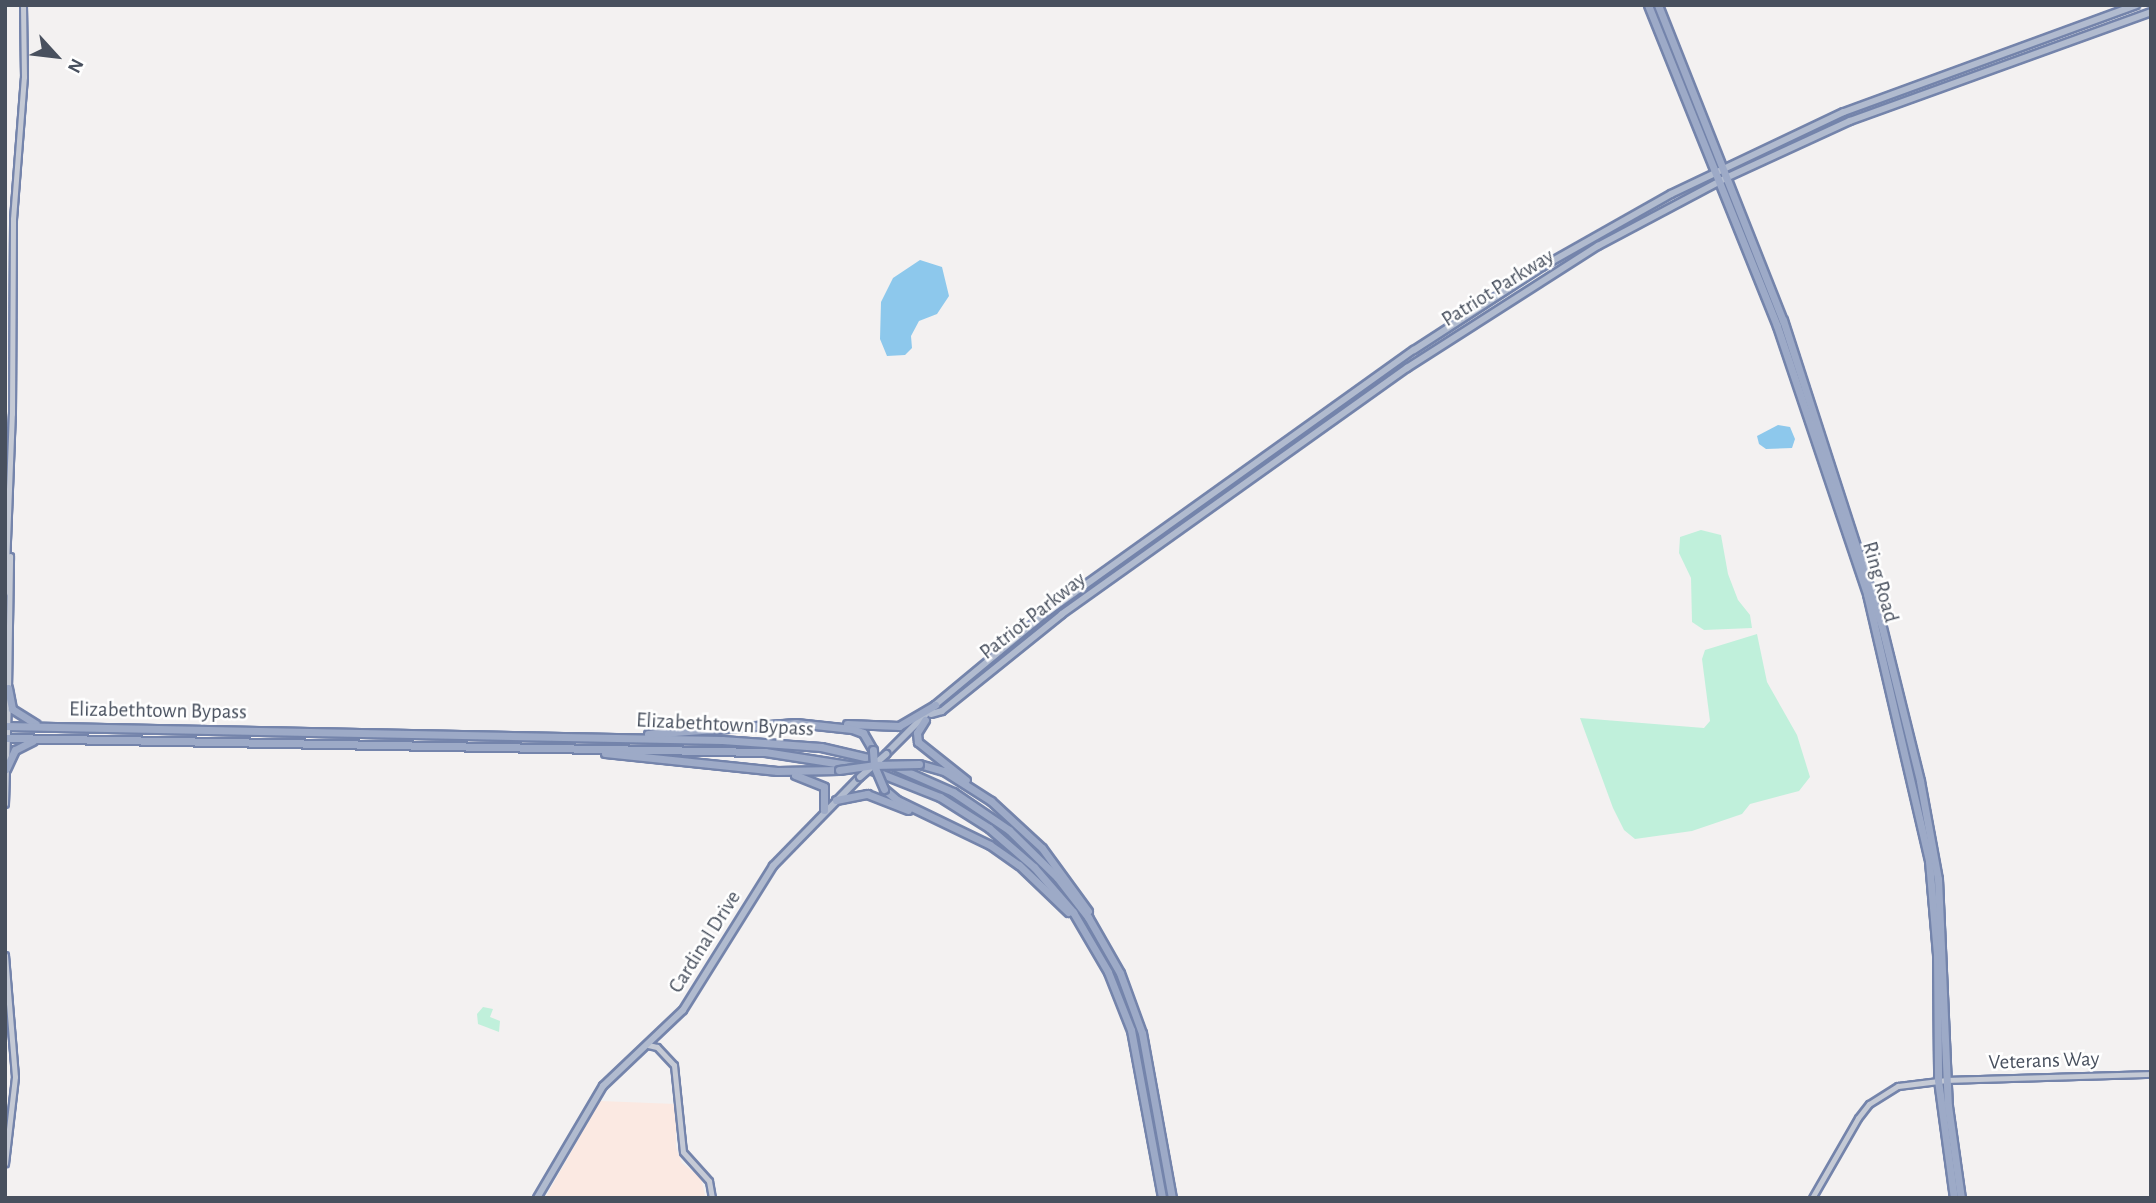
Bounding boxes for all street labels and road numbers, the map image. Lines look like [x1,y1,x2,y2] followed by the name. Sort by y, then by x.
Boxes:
[1437,244,1559,332] street label: Patriot Parkway
[1856,539,1904,625] street label: Ring Road
[975,567,1091,665] street label: Patriot Parkway
[69,697,247,725] street label: Elizabethtown Bypass
[636,708,814,742] street label: Elizabethtown Bypass
[664,886,746,998] street label: Cardinal Drive
[1988,1046,2100,1076] street label: Veterans Way

